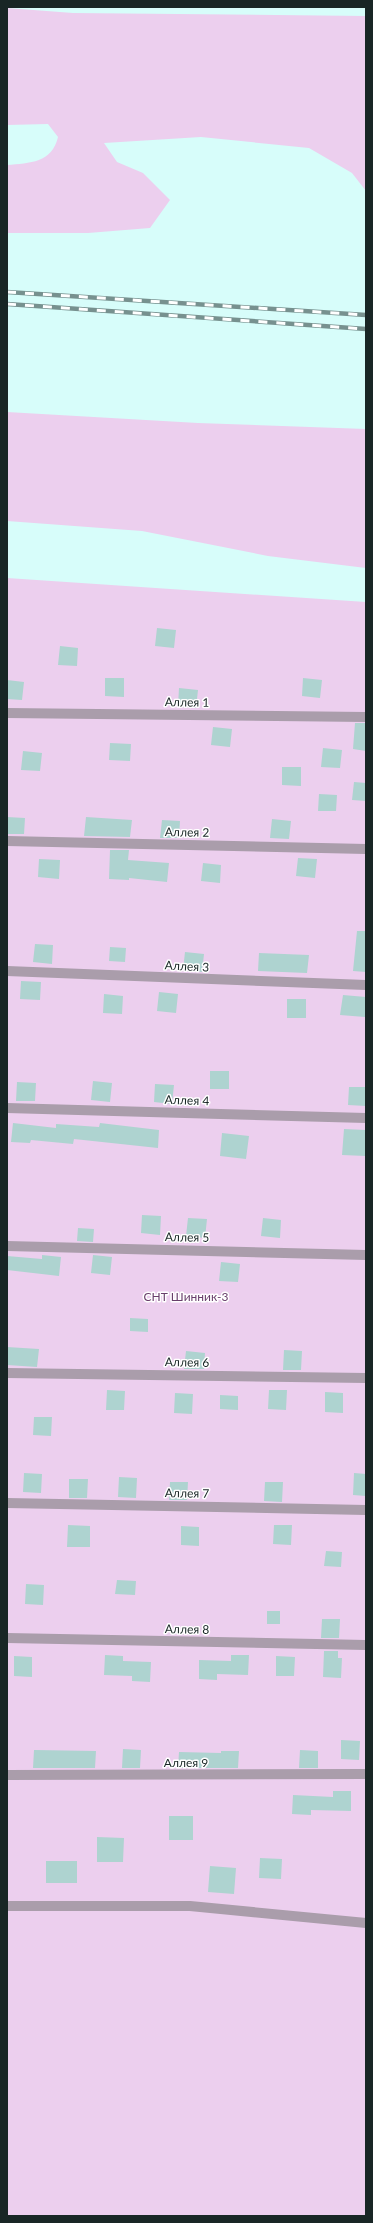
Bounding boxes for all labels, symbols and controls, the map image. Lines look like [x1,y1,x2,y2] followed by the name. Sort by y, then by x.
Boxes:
[165,694,209,710] street label: Аллея 1
[165,824,209,840] street label: Аллея 2
[164,957,210,975] street label: Аллея 3
[164,1092,210,1108] street label: Аллея 4
[165,1229,209,1245] street label: Аллея 5
[144,1289,228,1304] park label: СНТ Шинник-3
[165,1354,209,1370] street label: Аллея 6
[165,1485,209,1501] street label: Аллея 7
[165,1621,209,1637] street label: Аллея 8
[164,1755,208,1770] street label: Аллея 9

